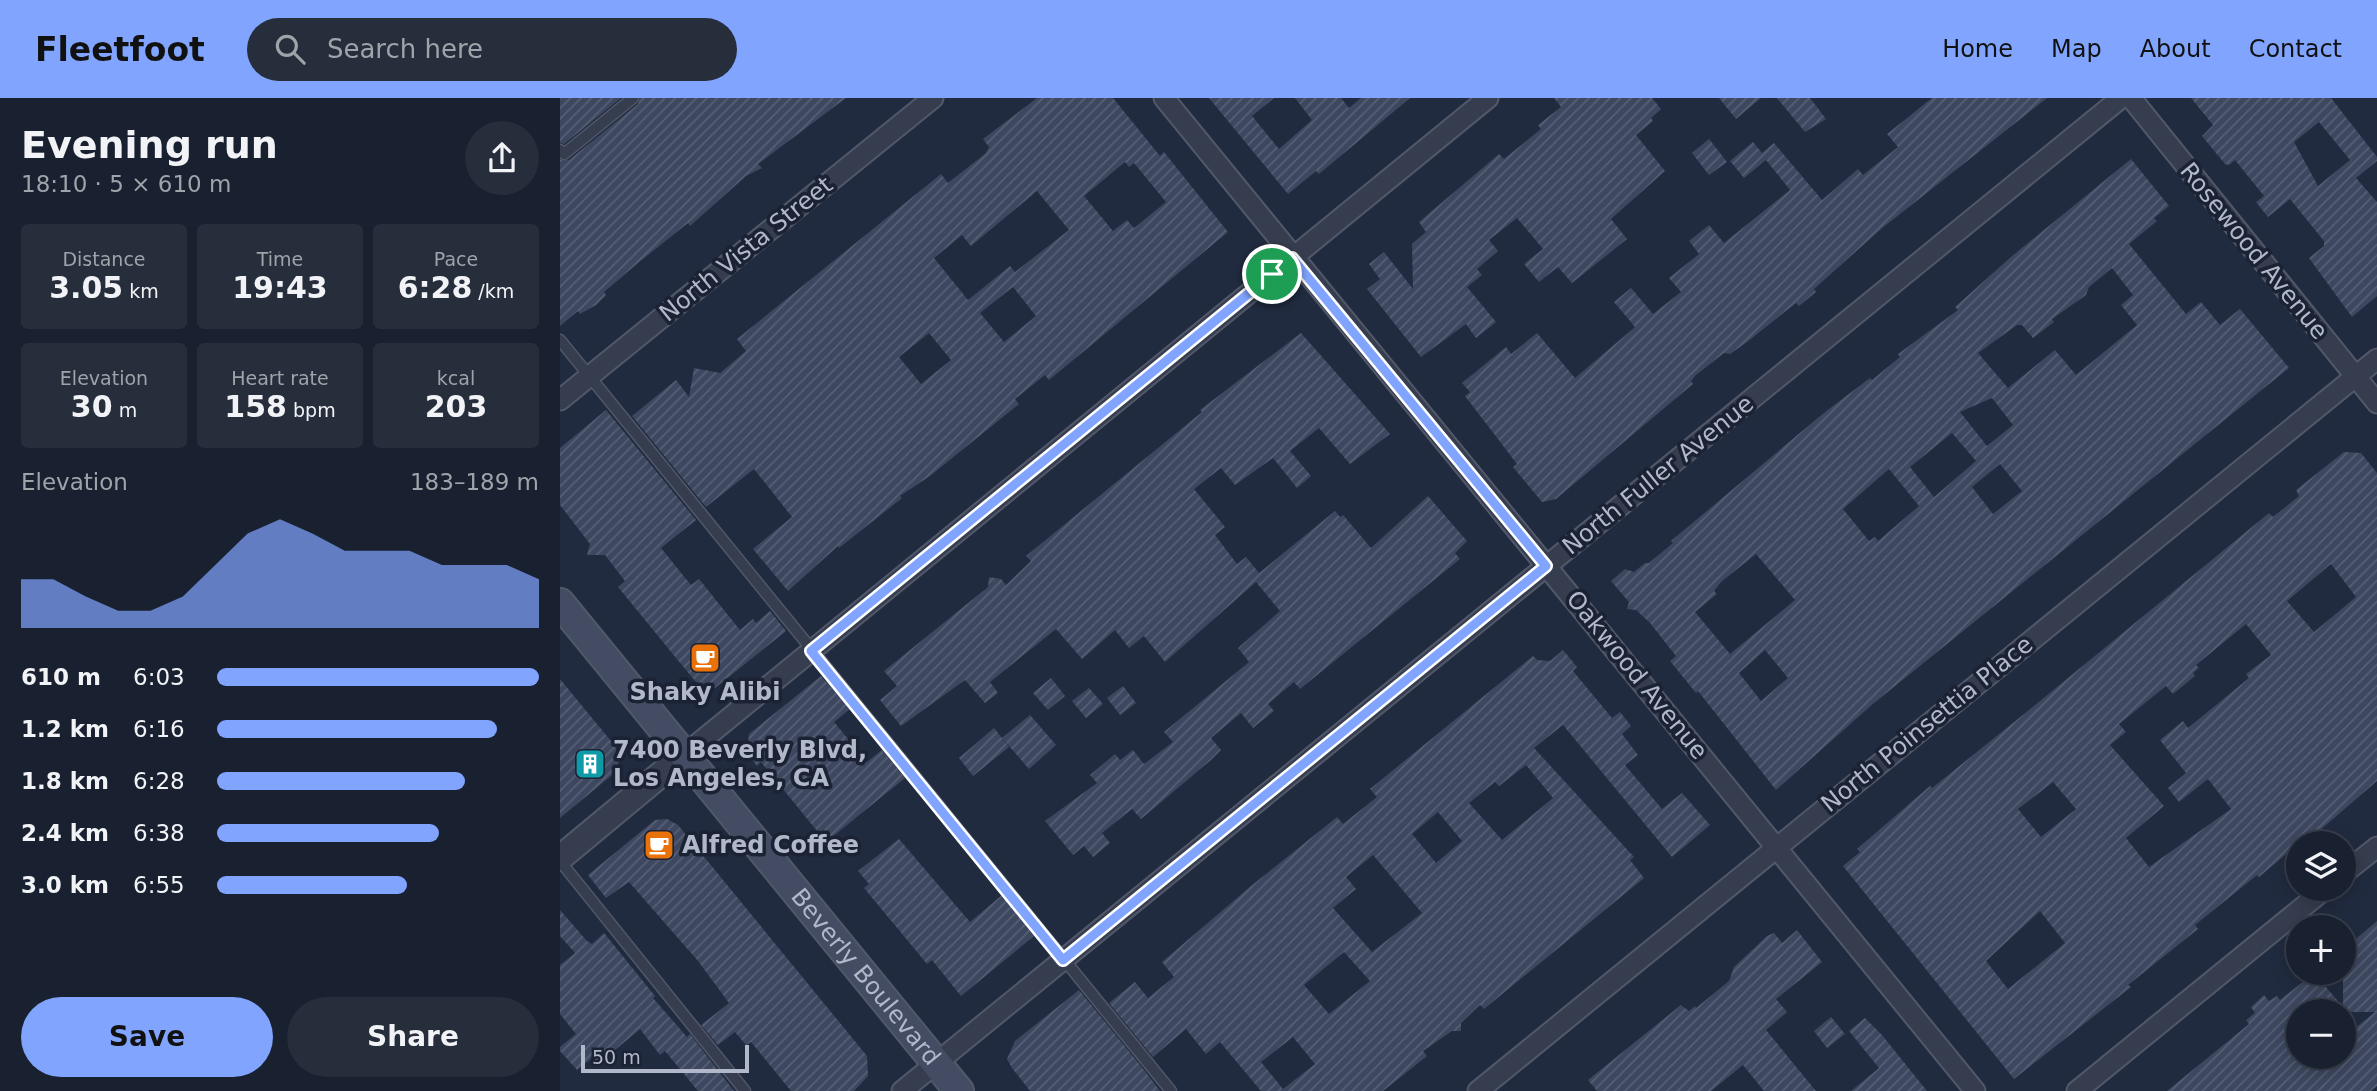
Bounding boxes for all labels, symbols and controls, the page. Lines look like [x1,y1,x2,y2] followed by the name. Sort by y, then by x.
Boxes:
[247,18,737,81] search box
[35,30,205,69] text: Fleetfoot
[271,30,309,68] icon: search
[327,34,483,64] text: Search here
[1942,35,2013,63] text: Home
[2051,35,2102,63] text: Map
[2140,35,2211,63] text: About
[2249,35,2342,63] text: Contact
[465,121,539,195] button: share
[21,123,278,167] text: Evening run
[2174,157,2334,345] street label: Rosewood Avenue
[21,171,231,197] text: 18:10 · 5 × 610 m
[654,171,838,327] street label: North Vista Street
[1242,244,1302,304] pin
[62,248,146,270] text: Distance
[257,248,303,270] text: Time
[434,248,478,270] text: Pace
[1253,255,1291,293] icon: arrive
[49,270,123,305] text: 3.05
[232,270,328,305] text: 19:43
[398,270,472,305] text: 6:28
[123,280,159,302] text: km
[472,280,514,302] text: /km
[60,367,148,389] text: Elevation
[231,367,329,389] text: Heart rate
[437,367,475,389] text: kcal
[71,389,113,424] text: 30
[224,389,287,424] text: 158
[425,389,487,424] text: 203
[1557,389,1759,561] street label: North Fuller Avenue
[113,399,137,421] text: m
[287,399,336,421] text: bpm
[21,469,128,495] text: Elevation
[410,469,539,495] text: 183–189 m
[1561,585,1713,765] street label: Oakwood Avenue
[1816,630,2038,818] street label: North Poinsettia Place
[688,641,722,675] cafe icon: Shaky Alibi
[21,664,101,690] text: 610 m
[133,664,185,690] text: 6:03
[630,678,780,706] place label: Shaky Alibi
[21,716,109,742] text: 1.2 km
[133,716,185,742] text: 6:16
[613,736,867,792] place label: 7400 Beverly Blvd, Los Angeles, CA
[573,747,607,781] building icon: 7400 Beverly Blvd, Los Angeles, CA
[21,768,109,794] text: 1.8 km
[133,768,185,794] text: 6:28
[21,820,109,846] text: 2.4 km
[133,820,185,846] text: 6:38
[642,828,676,862] cafe icon: Alfred Coffee
[682,831,859,859] place label: Alfred Coffee
[2286,831,2356,1069] map controls
[2286,831,2356,901] button: layers
[21,872,109,898] text: 3.0 km
[133,872,185,898] text: 6:55
[785,883,946,1071] street label: Beverly Boulevard
[2286,915,2356,985] button: +
[21,997,273,1077] button: Save
[287,997,539,1077] button: Share
[2286,999,2356,1069] button: −
[581,1042,749,1074] scale bar
[592,1046,641,1068] text: 50 m

